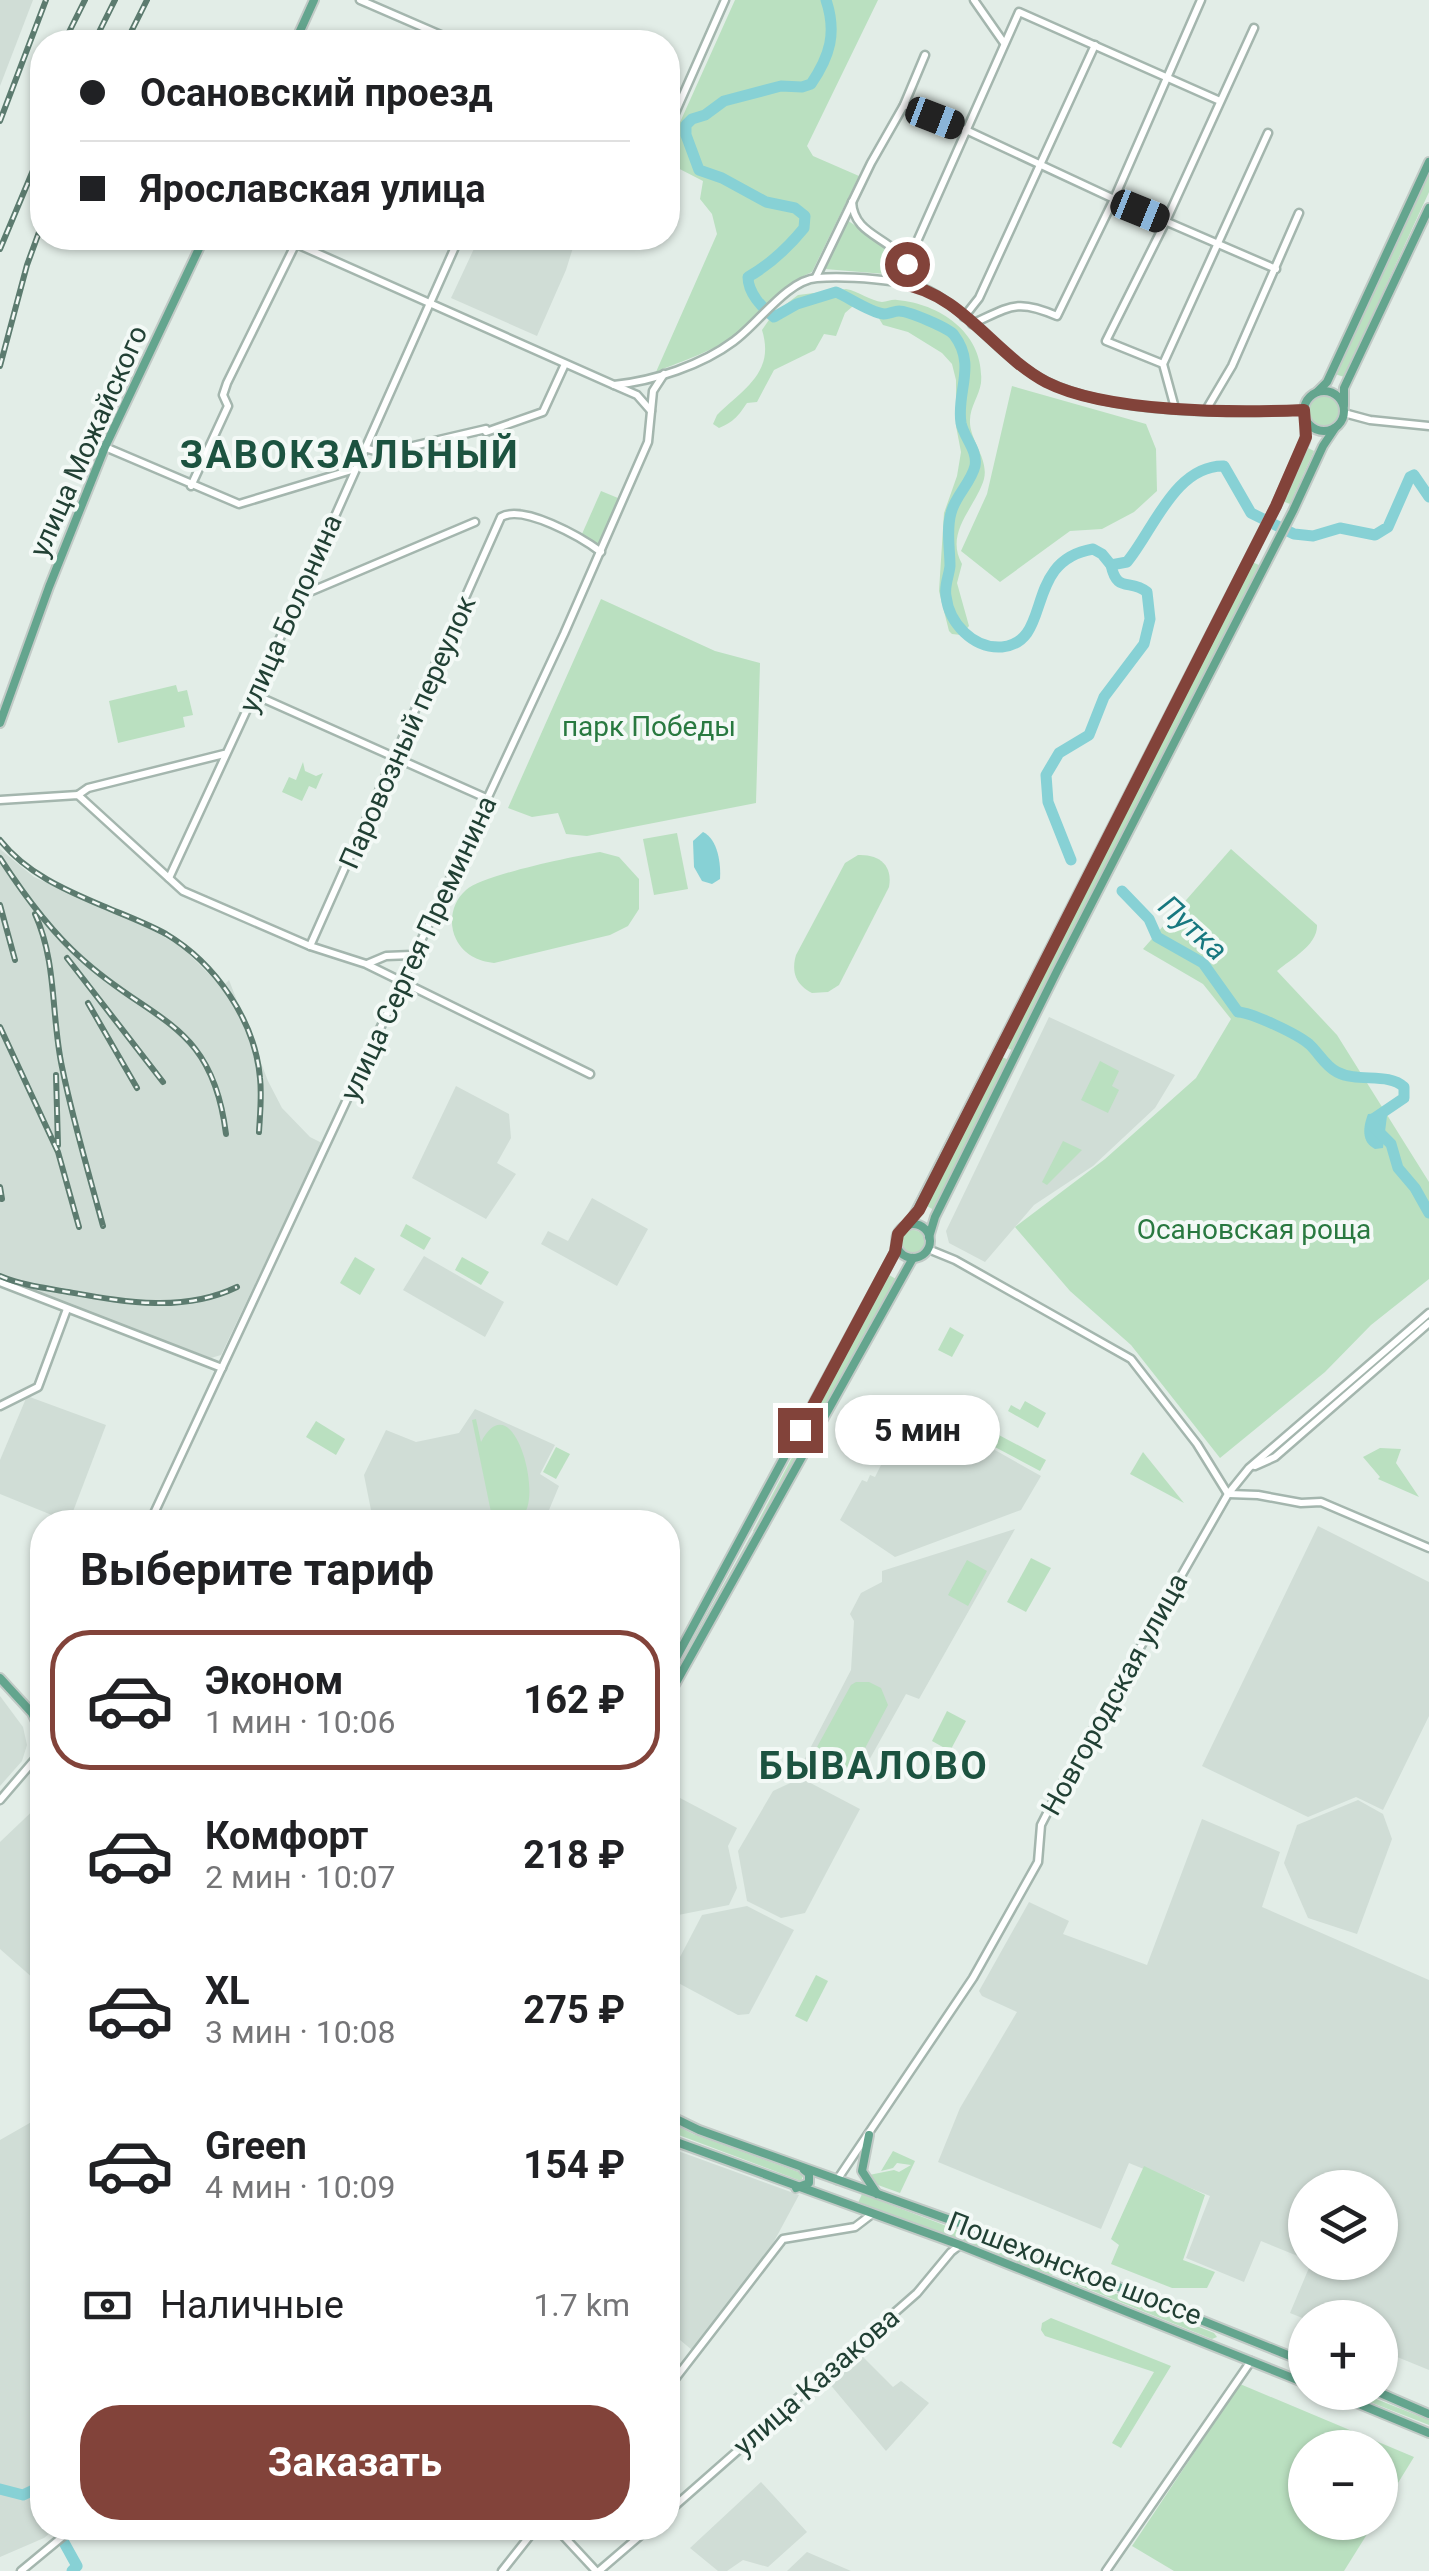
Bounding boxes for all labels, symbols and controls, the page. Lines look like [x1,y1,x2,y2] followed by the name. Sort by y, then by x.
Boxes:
[140,71,493,115] text: Осановский проезд
[902,93,968,143] car
[140,167,486,211] text: Ярославская улица
[1107,186,1173,236] car
[885,242,930,287] route start
[23,320,154,562] street label: улица Можайского
[180,433,520,477] district label: ЗАВОКЗАЛЬНЫЙ
[232,509,349,717] street label: улица Болонина
[332,591,483,874] street label: Паровозный переулок
[562,710,736,743] park label: парк Победы
[333,791,504,1106] street label: улица Сергея Преминина
[1152,888,1235,967] water label: Путка
[1137,1213,1371,1246] park label: Осановская роща
[835,1395,1000,1465] callout: 5 мин
[778,1408,823,1453] route end
[874,1411,961,1449] text: 5 мин
[80,1543,434,1596] text: Выберите тариф
[1034,1568,1195,1821] street label: Новгородская улица
[85,1655,175,1745] icon: car
[205,1659,343,1703] text: Эконом
[523,1678,625,1722] text: 162 ₽
[205,1703,396,1741] text: 1 мин · 10:06
[759,1744,989,1788] district label: БЫВАЛОВО
[85,1810,175,1900] icon: car
[205,1814,368,1858] text: Комфорт
[523,1833,625,1877] text: 218 ₽
[205,1858,396,1896] text: 2 мин · 10:07
[85,1965,175,2055] icon: car
[205,1969,250,2013] text: XL
[523,1988,625,2032] text: 275 ₽
[205,2013,396,2051] text: 3 мин · 10:08
[85,2120,175,2210] icon: car
[205,2124,307,2168] text: Green
[523,2143,625,2187] text: 154 ₽
[205,2168,396,2206] text: 4 мин · 10:09
[1288,2170,1398,2540] map controls
[1288,2170,1398,2280] button: layers
[943,2205,1206,2332] street label: Пошехонское шоссе
[80,2278,135,2333] icon: cash
[160,2283,344,2327] text: Наличные
[533,2286,630,2324] text: 1.7 km
[1288,2300,1398,2410] button: +
[727,2301,906,2462] street label: улица Казакова
[80,2405,630,2520] button: Заказать
[1288,2430,1398,2540] button: −

